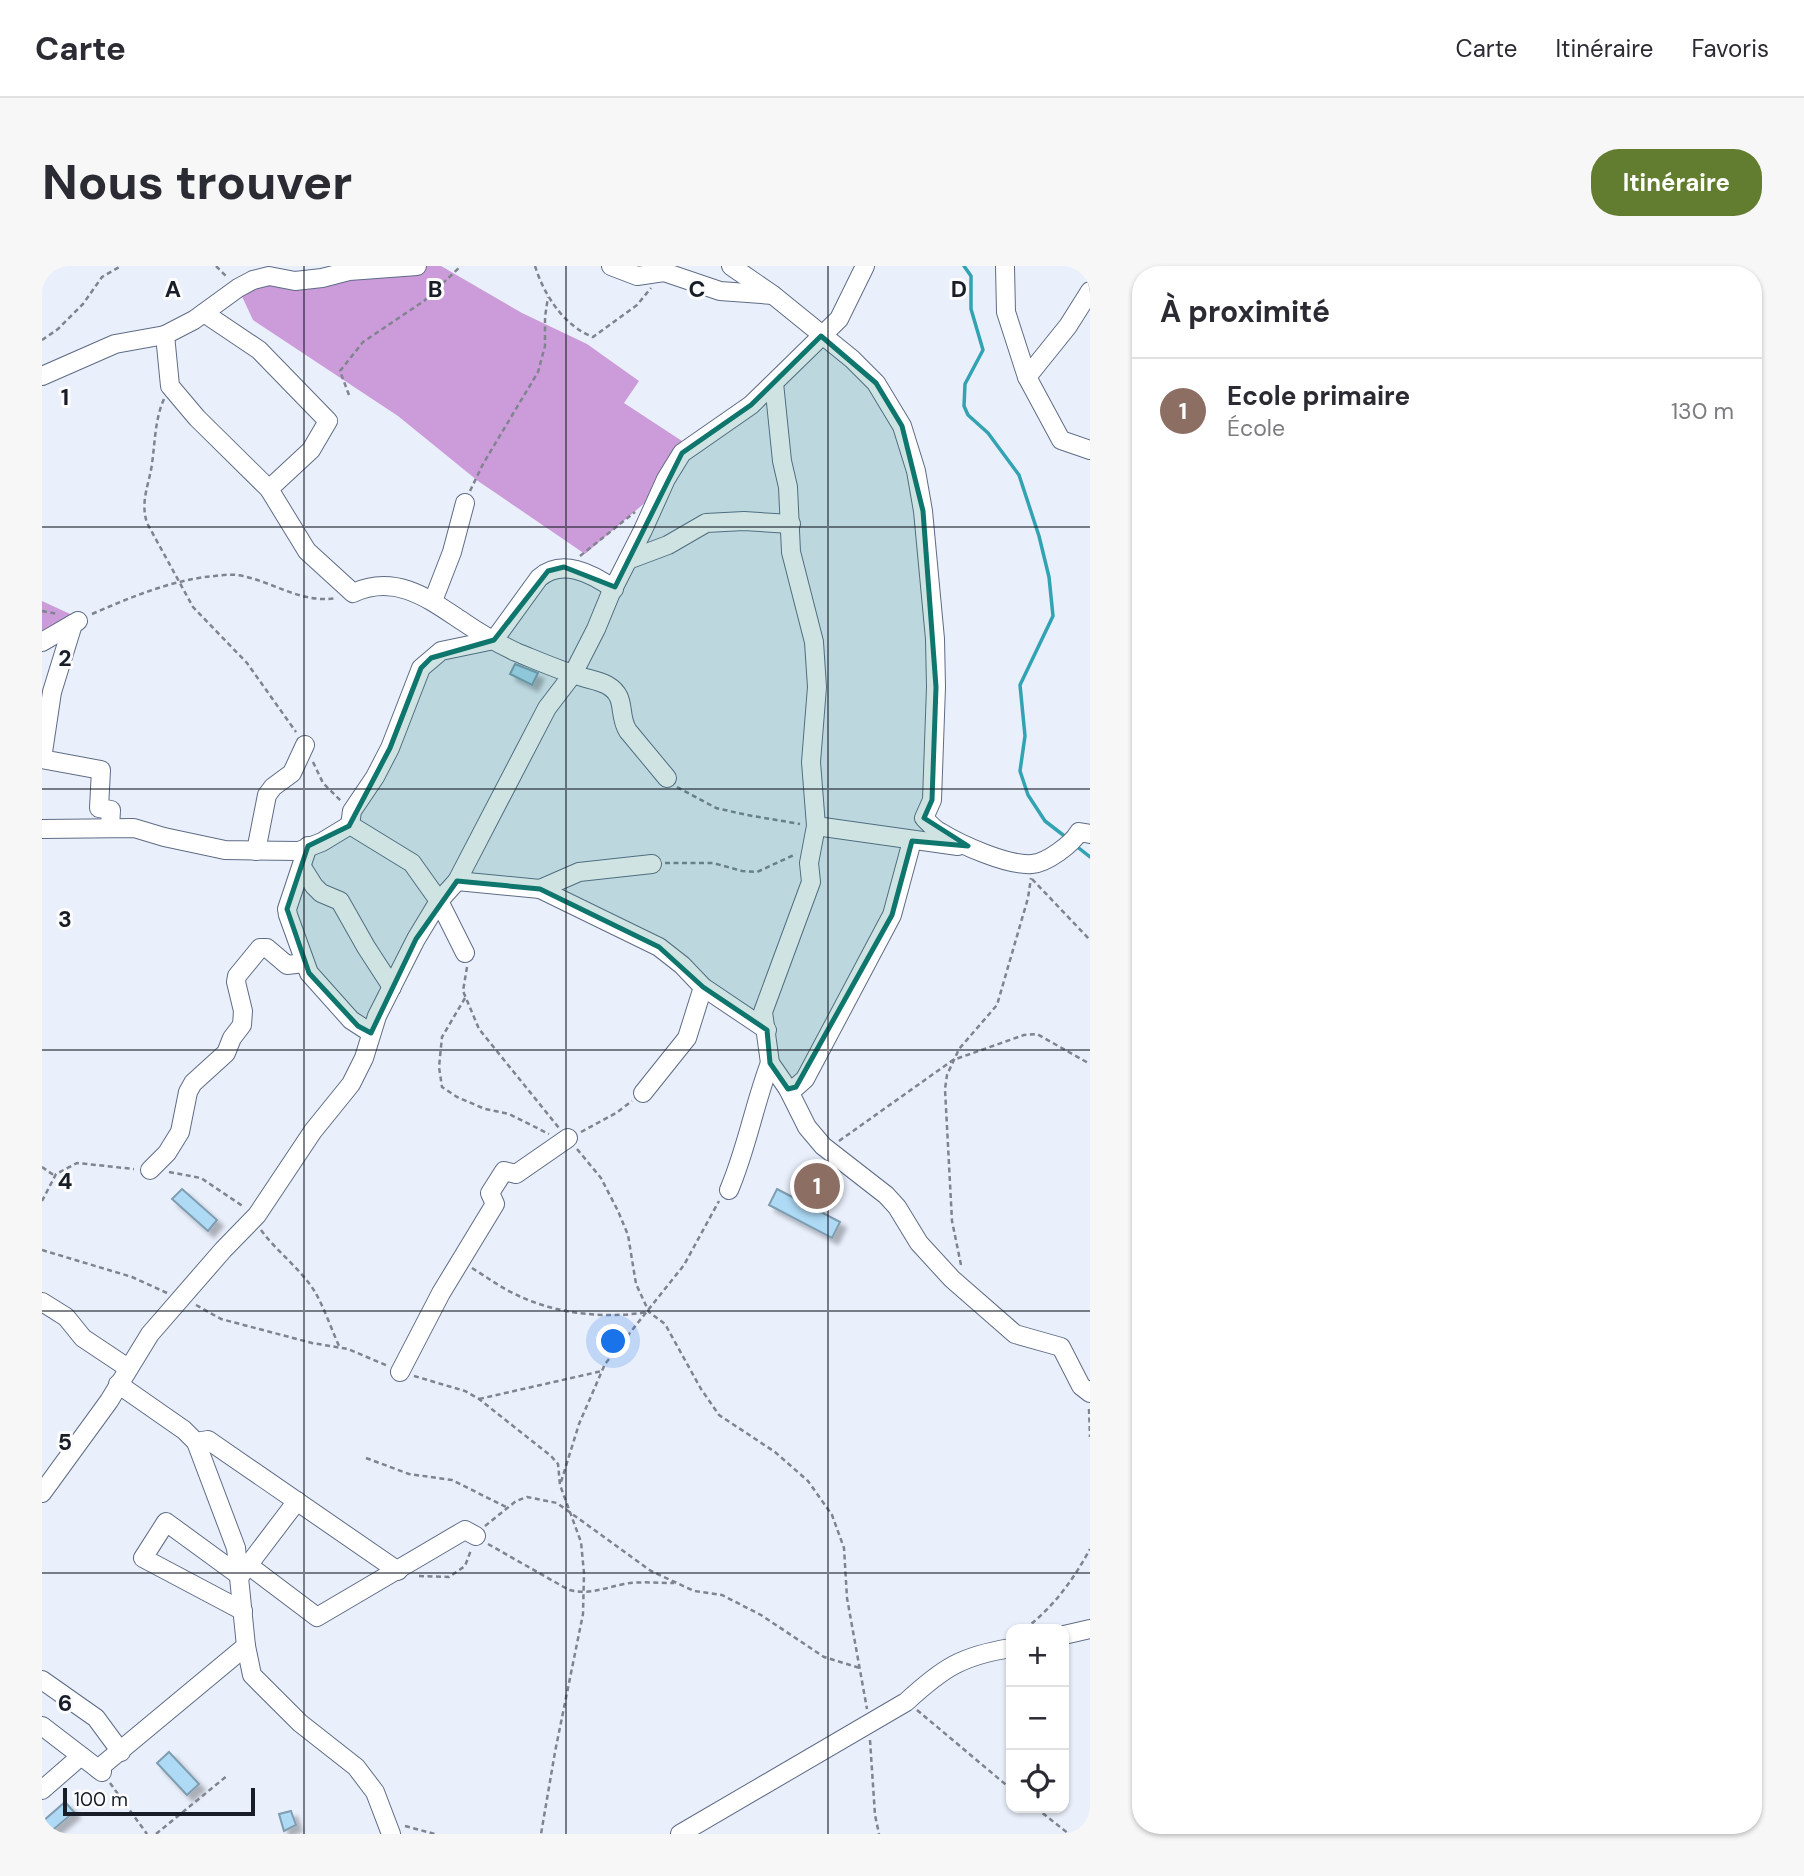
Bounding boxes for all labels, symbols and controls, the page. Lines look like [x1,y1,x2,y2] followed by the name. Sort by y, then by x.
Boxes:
[35,27,126,70] text: Carte
[1456,33,1517,64] text: Carte
[1555,33,1653,64] text: Itinéraire
[1691,33,1769,64] text: Favoris
[1591,149,1762,216] button: Itinéraire
[42,150,352,214] text: Nous trouver
[165,274,181,304] text: A
[428,274,442,304] text: B
[689,274,705,304] text: C
[951,274,967,304] text: D
[1160,292,1330,331] text: À proximité
[1227,379,1410,413] text: Ecole primaire
[61,382,69,412] text: 1
[1179,396,1187,426] text: 1
[1671,396,1734,426] text: 130 m
[1227,413,1285,443] text: École
[58,643,72,673] text: 2
[58,904,72,934] text: 3
[794,1160,840,1212] pin: 1
[58,1166,73,1196] text: 4
[596,1324,630,1358] your location
[58,1427,72,1457] text: 5
[1006,1624,1069,1813] map controls
[1006,1624,1069,1687] button: +
[1006,1687,1069,1750] button: −
[58,1688,72,1718] text: 6
[1006,1750,1069,1813] button: locate
[63,1785,256,1817] scale bar
[74,1787,128,1812] text: 100 m

